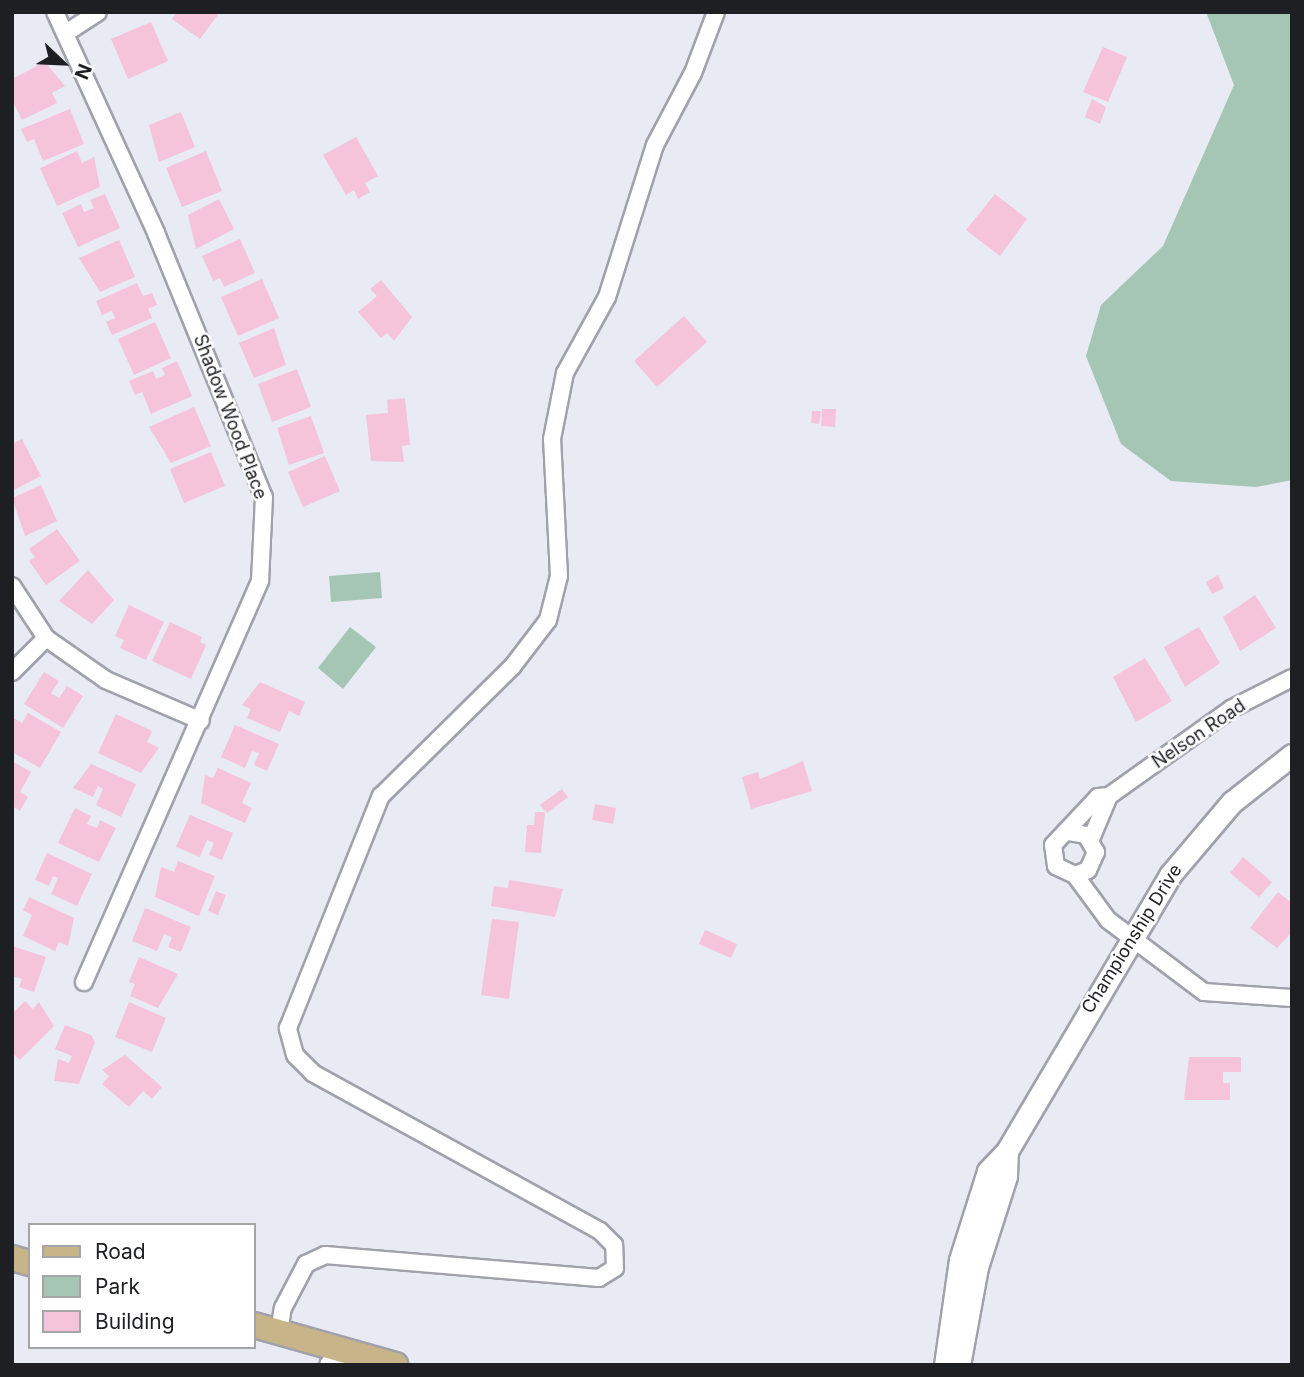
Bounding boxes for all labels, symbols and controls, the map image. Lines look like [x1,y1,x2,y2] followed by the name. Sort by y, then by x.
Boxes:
[28,28,98,98] north arrow
[69,60,96,83] text: N
[189,332,271,502] street label: Shadow Wood Place
[1148,695,1250,773] street label: Nelson Road
[1077,860,1187,1018] street label: Championship Drive
[28,1223,256,1349] legend
[95,1239,146,1264] text: Road
[95,1274,140,1299] text: Park
[95,1309,175,1334] text: Building

